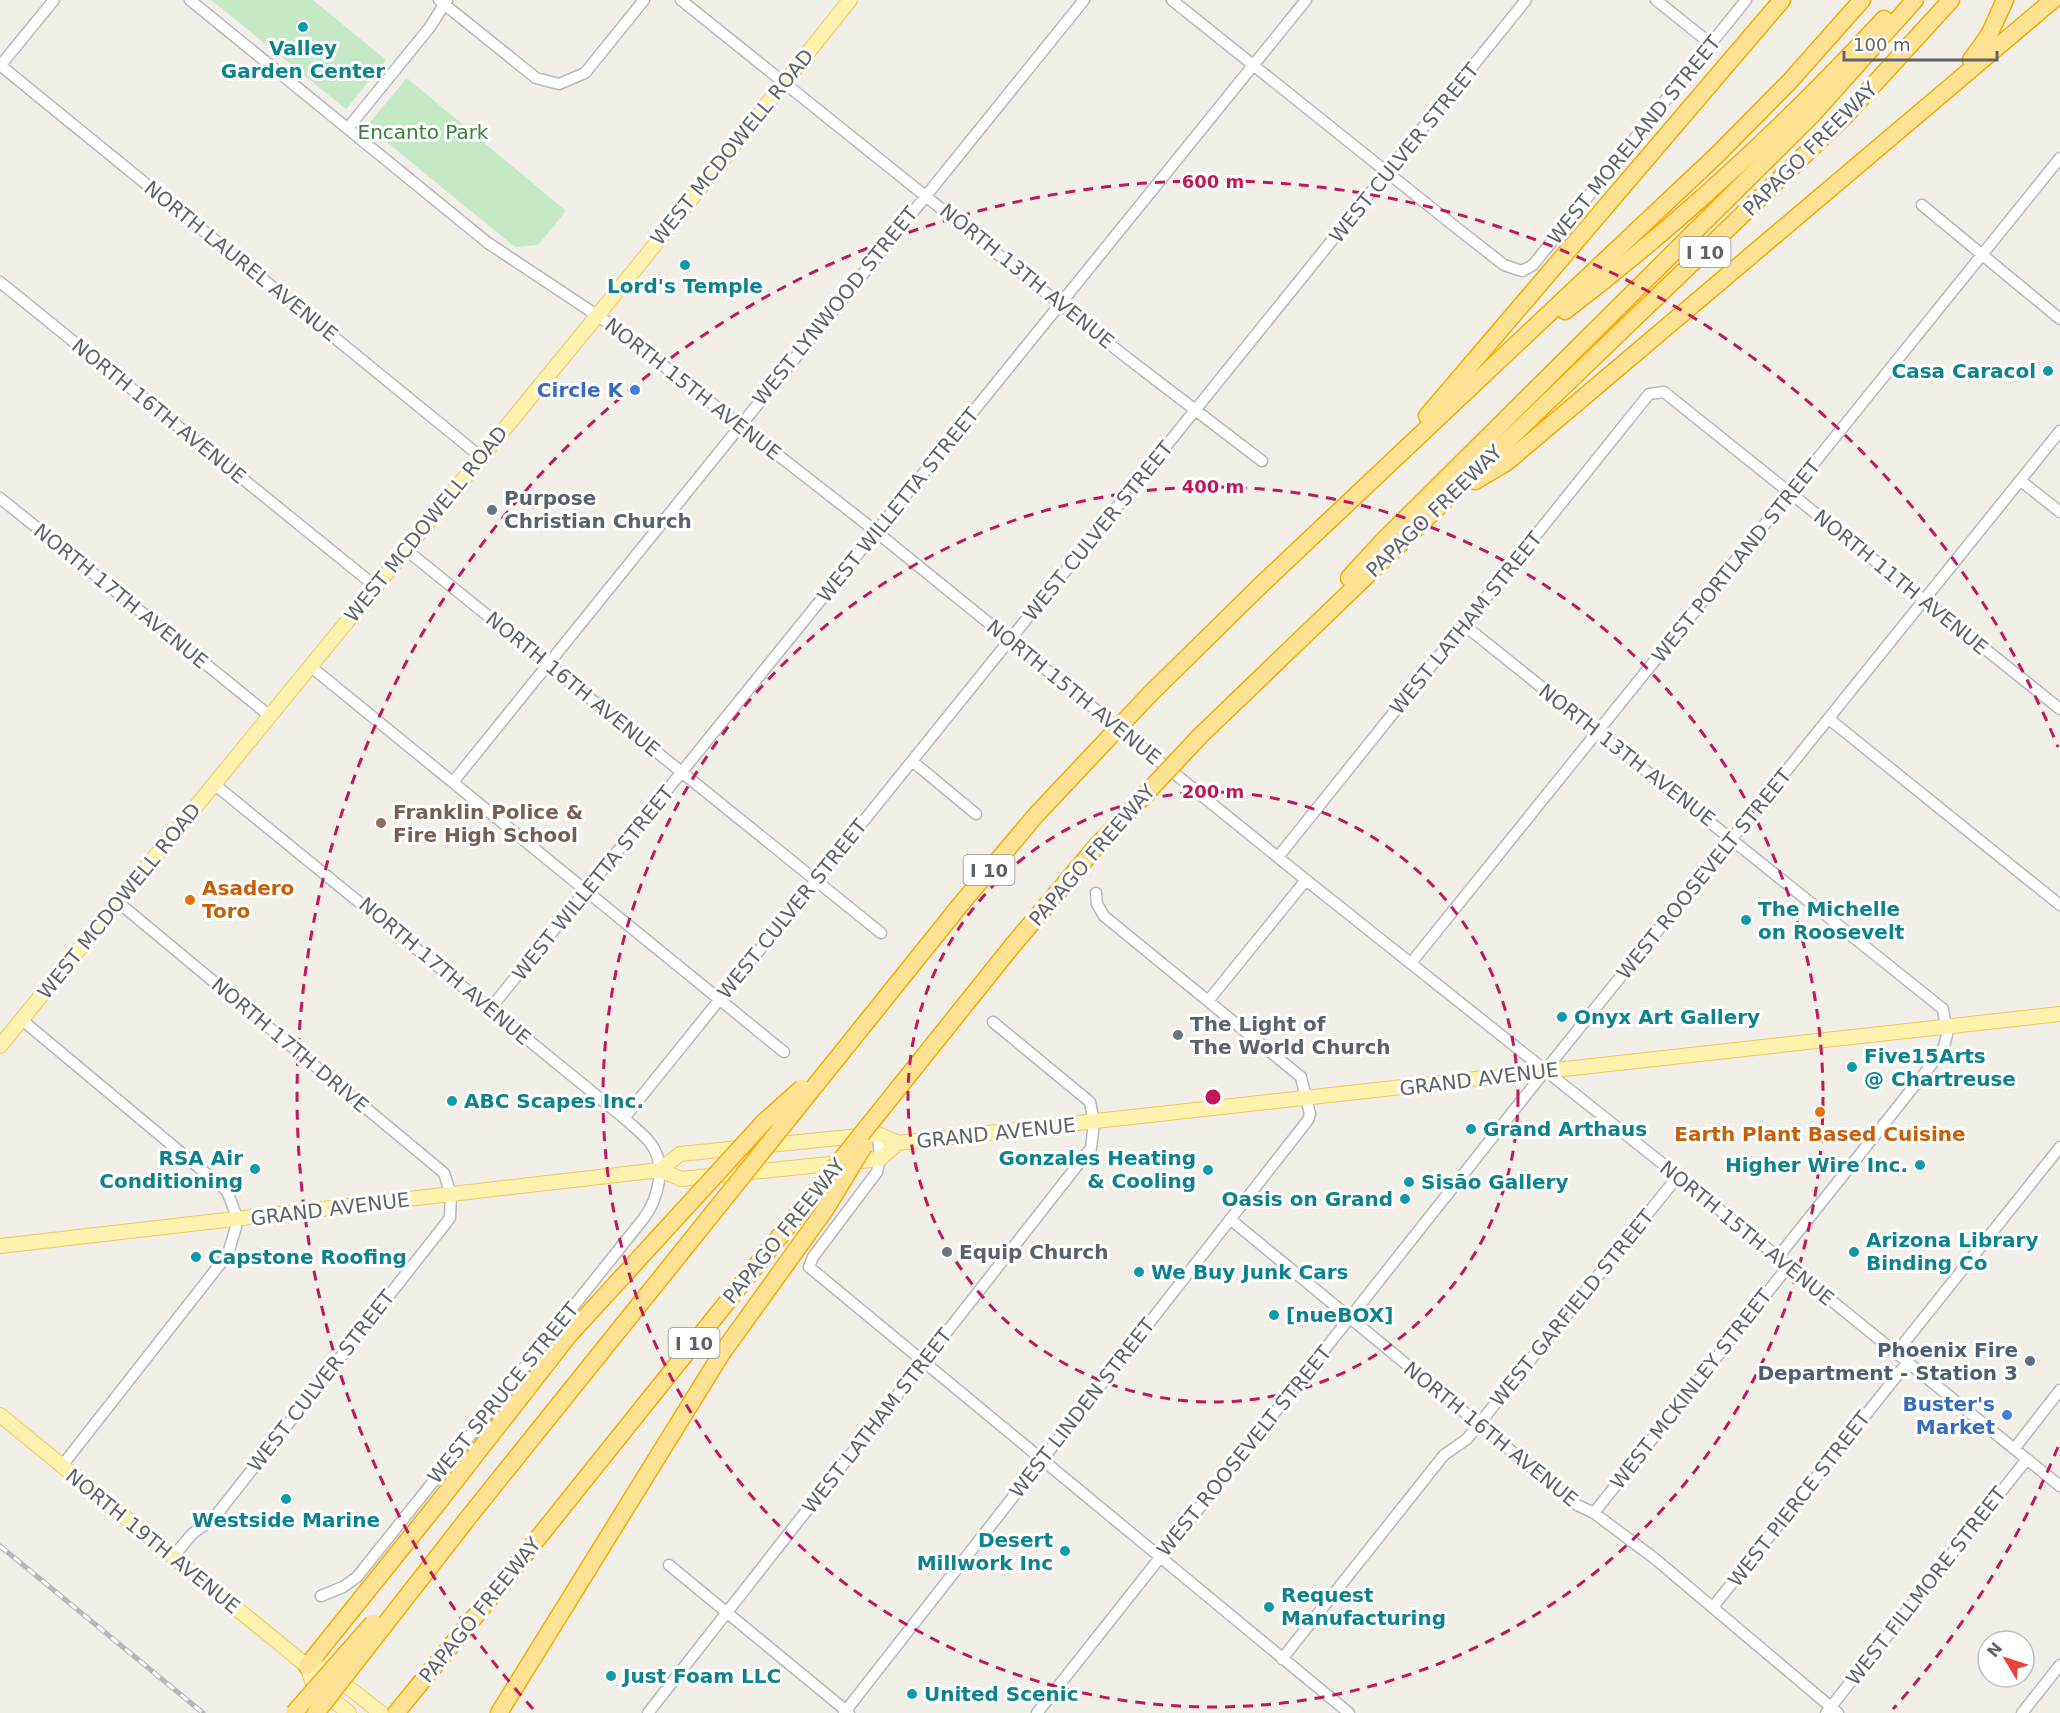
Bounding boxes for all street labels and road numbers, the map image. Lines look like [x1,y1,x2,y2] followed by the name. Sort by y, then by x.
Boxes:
[1542,30,1726,249] street label: WEST MORELAND STREET
[645,44,819,250] street label: WEST MCDOWELL ROAD
[1324,58,1484,248] street label: WEST CULVER STREET
[1738,76,1883,221] street label: PAPAGO FREEWAY
[140,176,342,346] street label: NORTH LAUREL AVENUE
[935,198,1119,354] street label: NORTH 13TH AVENUE
[747,201,923,410] street label: WEST LYNWOOD STREET
[1680,237,1730,267] road number: I 10
[600,313,786,465] street label: NORTH 15TH AVENUE
[67,333,251,489] street label: NORTH 16TH AVENUE
[812,402,984,607] street label: WEST WILLETTA STREET
[339,421,513,627] street label: WEST MCDOWELL ROAD
[1018,436,1178,626] street label: WEST CULVER STREET
[1361,439,1508,582] street label: PAPAGO FREEWAY
[1647,454,1826,667] street label: WEST PORTLAND STREET
[1809,504,1993,660] street label: NORTH 11TH AVENUE
[29,518,213,674] street label: NORTH 17TH AVENUE
[1385,526,1548,719] street label: WEST LATHAM STREET
[481,606,665,762] street label: NORTH 16TH AVENUE
[982,614,1166,770] street label: NORTH 15TH AVENUE
[1534,679,1720,831] street label: NORTH 13TH AVENUE
[1612,763,1797,984] street label: WEST ROOSEVELT STREET
[1024,779,1161,931] street label: PAPAGO FREEWAY
[507,780,679,985] street label: WEST WILLETTA STREET
[32,798,206,1004] street label: WEST MCDOWELL ROAD
[712,814,872,1004] street label: WEST CULVER STREET
[964,855,1014,885] road number: I 10
[354,892,536,1050] street label: NORTH 17TH AVENUE
[207,972,373,1118] street label: NORTH 17TH DRIVE
[1398,1057,1560,1101] street label: GRAND AVENUE
[915,1113,1077,1153] street label: GRAND AVENUE
[718,1153,850,1308] street label: PAPAGO FREEWAY
[1655,1155,1839,1311] street label: NORTH 15TH AVENUE
[249,1187,411,1231] street label: GRAND AVENUE
[1485,1204,1659,1411] street label: WEST GARFIELD STREET
[1605,1283,1777,1494] street label: WEST MCKINLEY STREET
[243,1285,400,1477] street label: WEST CULVER STREET
[422,1297,584,1488] street label: WEST SPRUCE STREET
[1004,1313,1160,1503] street label: WEST LINDEN STREET
[797,1323,957,1518] street label: WEST LATHAM STREET
[668,1328,720,1358] road number: I 10
[1152,1340,1337,1561] street label: WEST ROOSEVELT STREET
[1399,1356,1583,1512] street label: NORTH 16TH AVENUE
[1723,1406,1876,1592] street label: WEST PIERCE STREET
[61,1463,245,1619] street label: NORTH 19TH AVENUE
[1841,1481,2012,1690] street label: WEST FILLMORE STREET
[414,1532,546,1687] street label: PAPAGO FREEWAY

